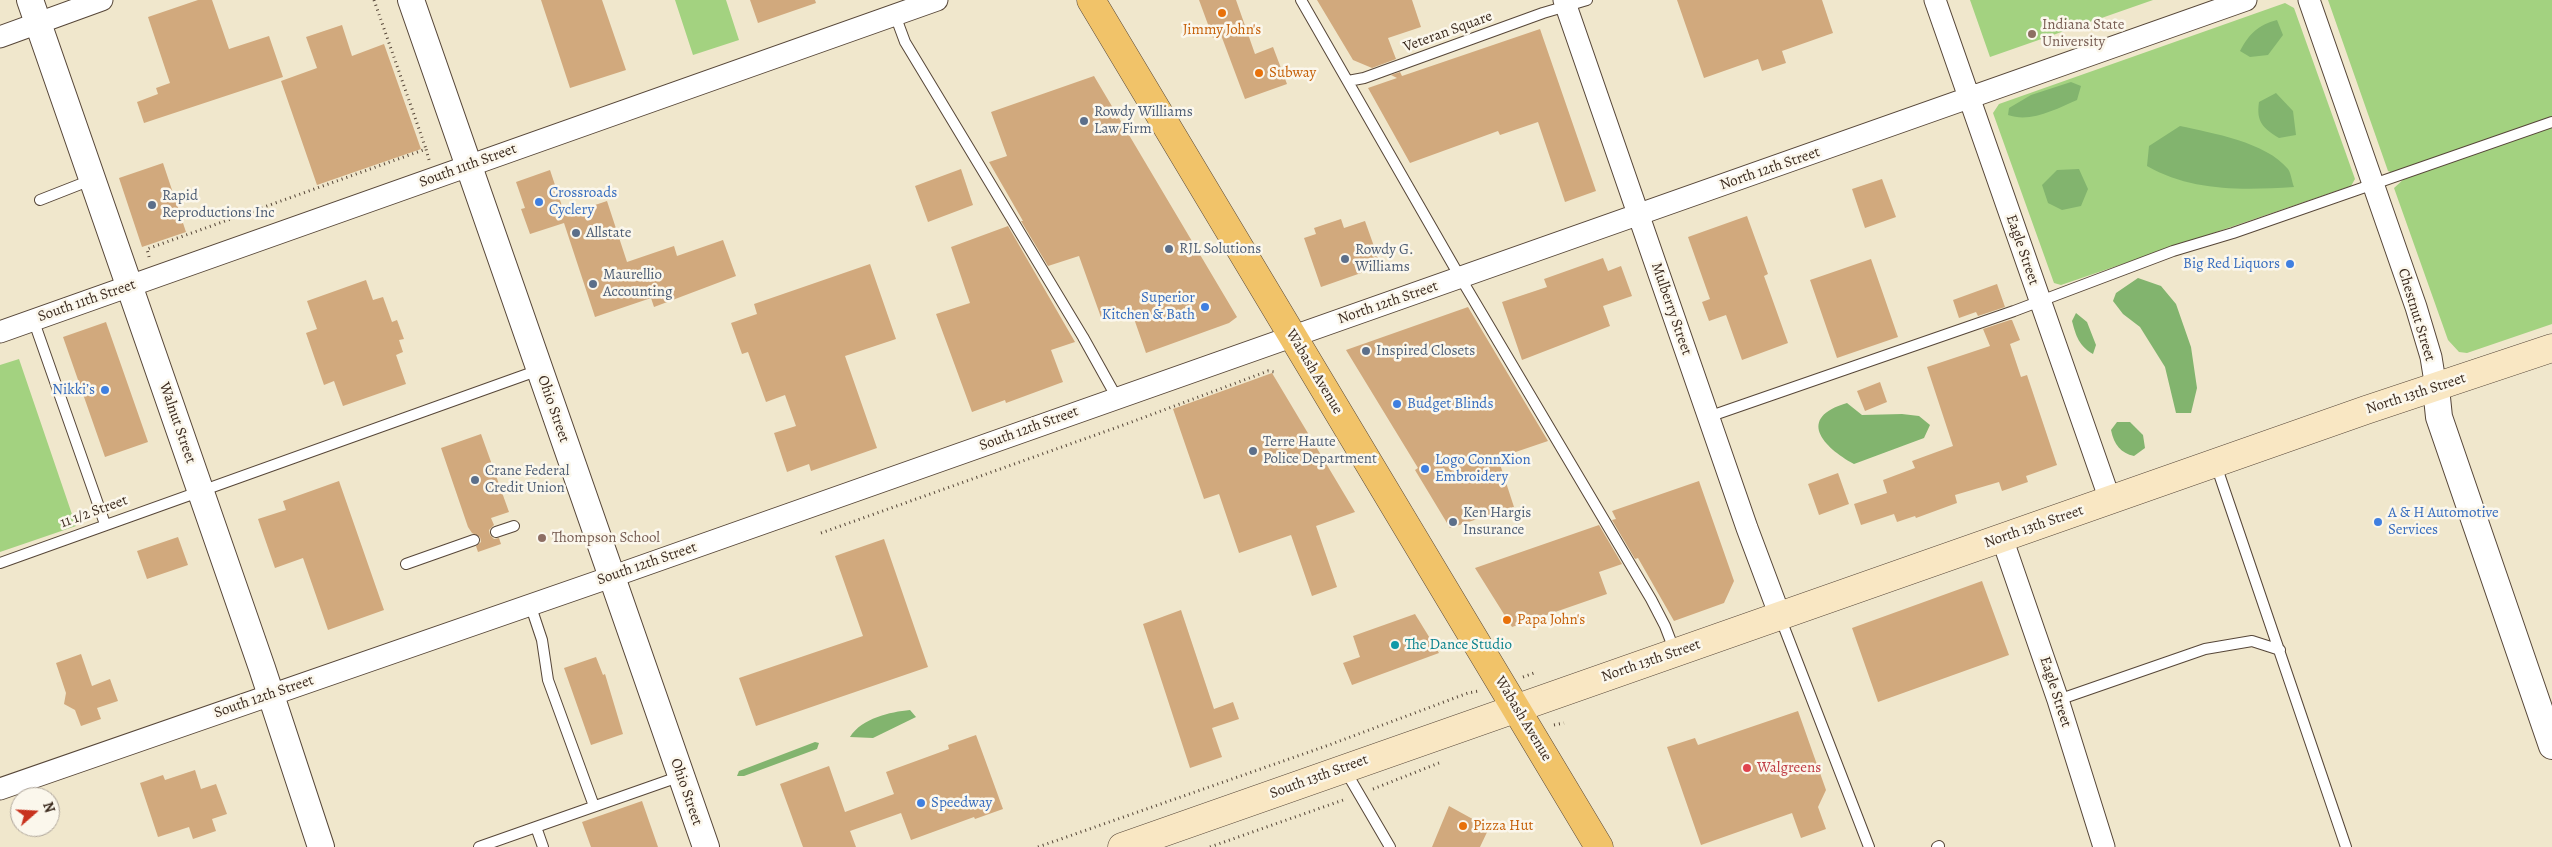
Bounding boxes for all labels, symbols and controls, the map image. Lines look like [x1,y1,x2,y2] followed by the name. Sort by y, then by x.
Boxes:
[1216,7,1228,19] marker: Jimmy John's
[1401,8,1495,56] street label: Veteran Square
[2042,16,2124,51] place label: Indiana State University
[1183,21,1261,39] place label: Jimmy John's
[2026,28,2038,40] marker: Indiana State University
[1269,64,1316,82] place label: Subway
[1253,67,1265,79] marker: Subway
[1094,103,1193,138] place label: Rowdy Williams Law Firm
[1078,115,1090,127] marker: Rowdy Williams Law Firm
[417,140,519,192] street label: South 11th Street
[1718,143,1822,195] street label: North 12th Street
[549,184,617,219] place label: Crossroads Cyclery
[162,187,275,222] place label: Rapid Reproductions Inc
[533,196,545,208] marker: Crossroads Cyclery
[146,199,158,211] marker: Rapid Reproductions Inc
[2002,212,2042,288] street label: Eagle Street
[586,224,631,242] place label: Allstate
[570,227,582,239] marker: Allstate
[1179,240,1261,258] place label: RJL Solutions
[1355,241,1414,276] place label: Rowdy G. Williams
[1163,243,1175,255] marker: RJL Solutions
[1339,253,1351,265] marker: Rowdy G. Williams
[2183,255,2280,273] place label: Big Red Liquors
[2284,258,2296,270] marker: Big Red Liquors
[1647,260,1695,358] street label: Mulberry Street
[603,266,673,301] place label: Maurellio Accounting
[2393,266,2439,364] street label: Chestnut Street
[36,276,138,326] street label: South 11th Street
[1336,277,1440,329] street label: North 12th Street
[587,278,599,290] marker: Maurellio Accounting
[1102,289,1195,324] place label: Superior Kitchen & Bath
[1199,301,1211,313] marker: Superior Kitchen & Bath
[1282,326,1346,418] street label: Wabash Avenue
[1376,342,1475,360] place label: Inspired Closets
[1360,345,1372,357] marker: Inspired Closets
[2364,369,2468,419] street label: North 13th Street
[533,373,573,445] street label: Ohio Street
[155,380,199,466] street label: Walnut Street
[52,381,95,399] place label: Nikki’s
[99,384,111,396] marker: Nikki’s
[1407,395,1493,413] place label: Budget Blinds
[1391,398,1403,410] marker: Budget Blinds
[977,403,1081,455] street label: South 12th Street
[1263,433,1377,468] place label: Terre Haute Police Department
[1247,445,1259,457] marker: Terre Haute Police Department
[1435,451,1531,486] place label: Logo ConnXion Embroidery
[485,462,569,497] place label: Crane Federal Credit Union
[1419,463,1431,475] marker: Logo ConnXion Embroidery
[469,474,481,486] marker: Crane Federal Credit Union
[58,492,130,532] street label: 11 1/2 Street
[1982,502,2086,552] street label: North 13th Street
[1463,504,1531,539] place label: Ken Hargis Insurance
[2388,504,2499,539] place label: A & H Automotive Services
[1447,516,1459,528] marker: Ken Hargis Insurance
[2372,516,2384,528] marker: A & H Automotive Services
[552,529,660,547] place label: Thompson School
[536,532,548,544] marker: Thompson School
[595,539,699,589] street label: South 12th Street
[1517,611,1585,629] place label: Papa John's
[1501,614,1513,626] marker: Papa John's
[1405,636,1512,654] place label: The Dance Studio
[1599,636,1703,686] street label: North 13th Street
[1389,639,1401,651] marker: The Dance Studio
[2035,654,2075,730] street label: Eagle Street
[212,672,316,722] street label: South 12th Street
[1491,673,1555,765] street label: Wabash Avenue
[1267,751,1371,803] street label: South 13th Street
[666,756,706,828] street label: Ohio Street
[1757,759,1821,777] place label: Walgreens
[1741,762,1753,774] marker: Walgreens
[10,787,60,837] north arrow
[931,794,992,812] place label: Speedway
[915,797,927,809] marker: Speedway
[38,799,59,815] text: N
[1473,817,1533,835] place label: Pizza Hut
[1457,820,1469,832] marker: Pizza Hut

